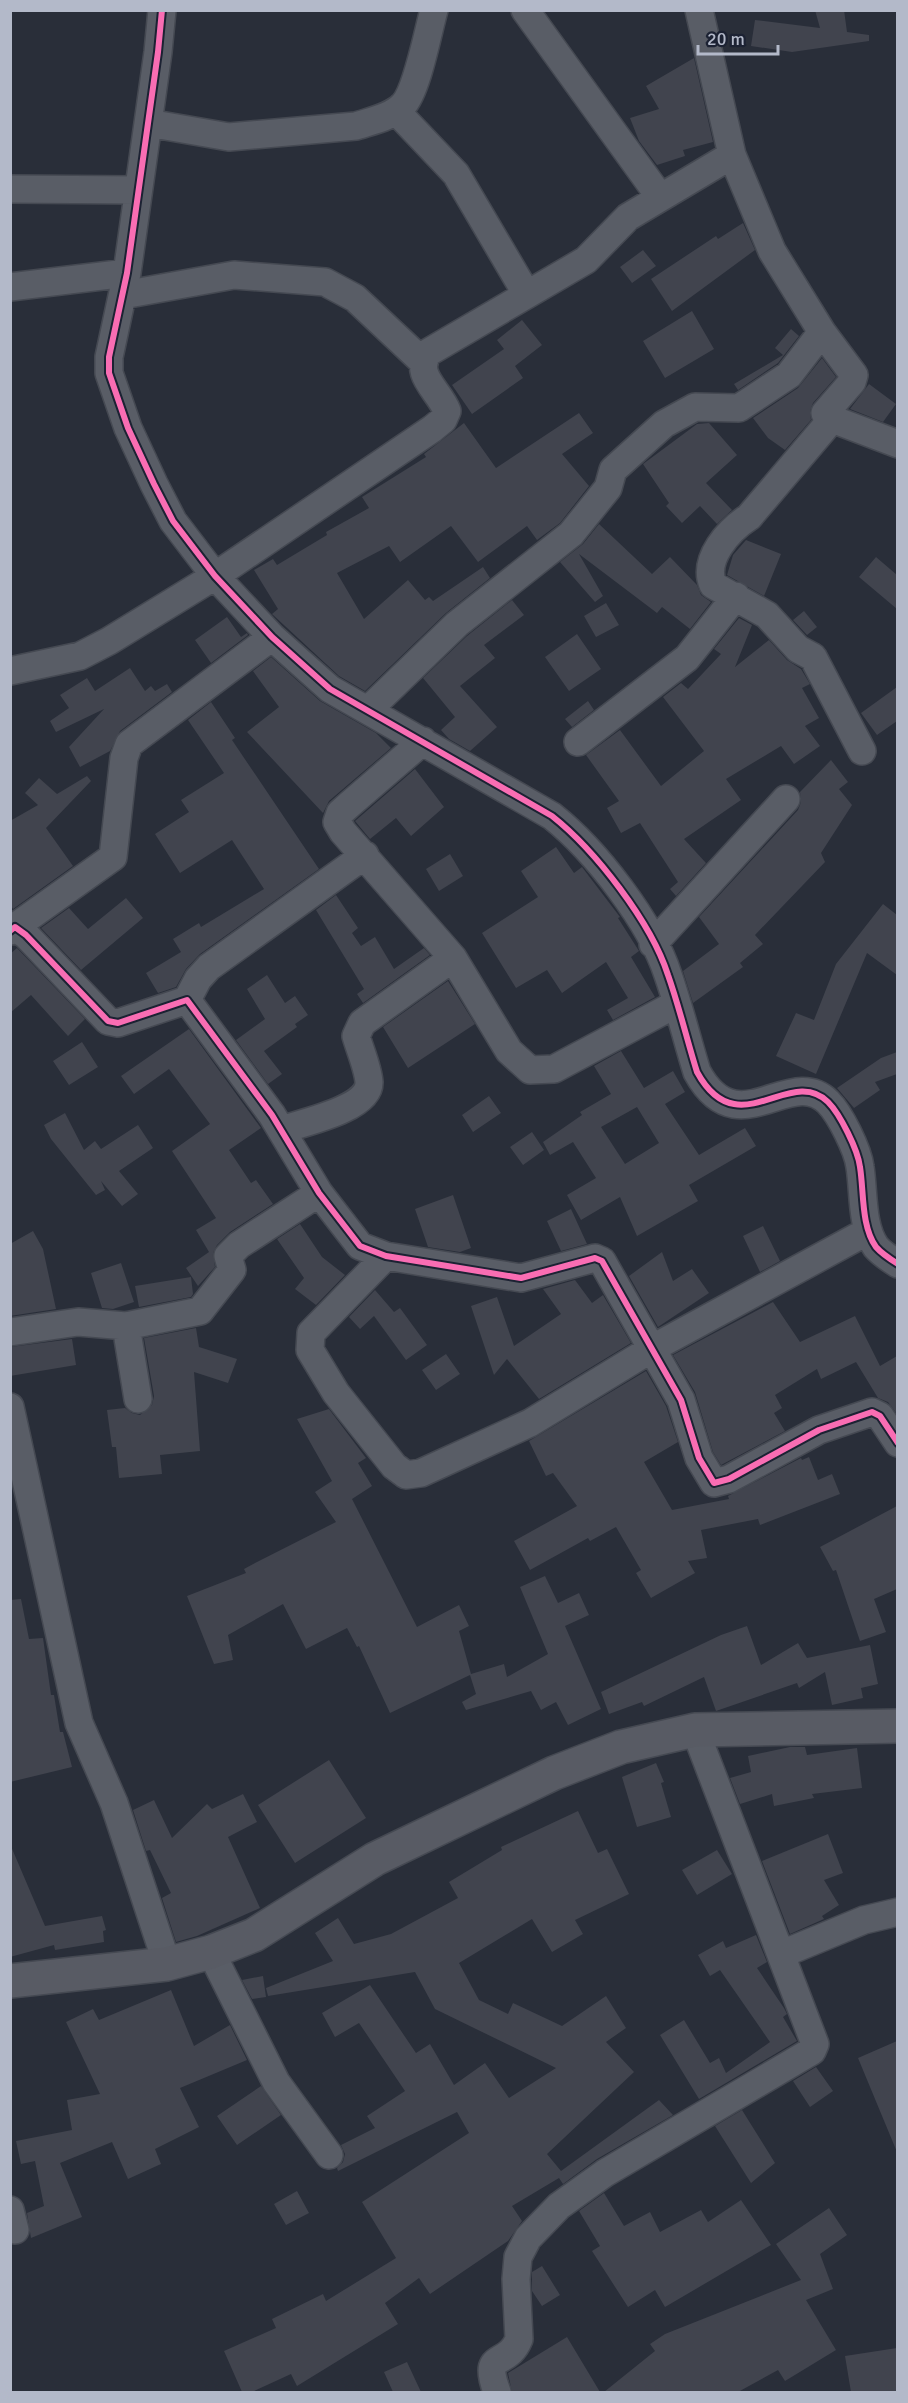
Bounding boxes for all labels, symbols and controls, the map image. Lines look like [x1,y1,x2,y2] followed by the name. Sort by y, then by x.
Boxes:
[698,18,778,56] scale bar
[707,28,745,50] text: 20 m

